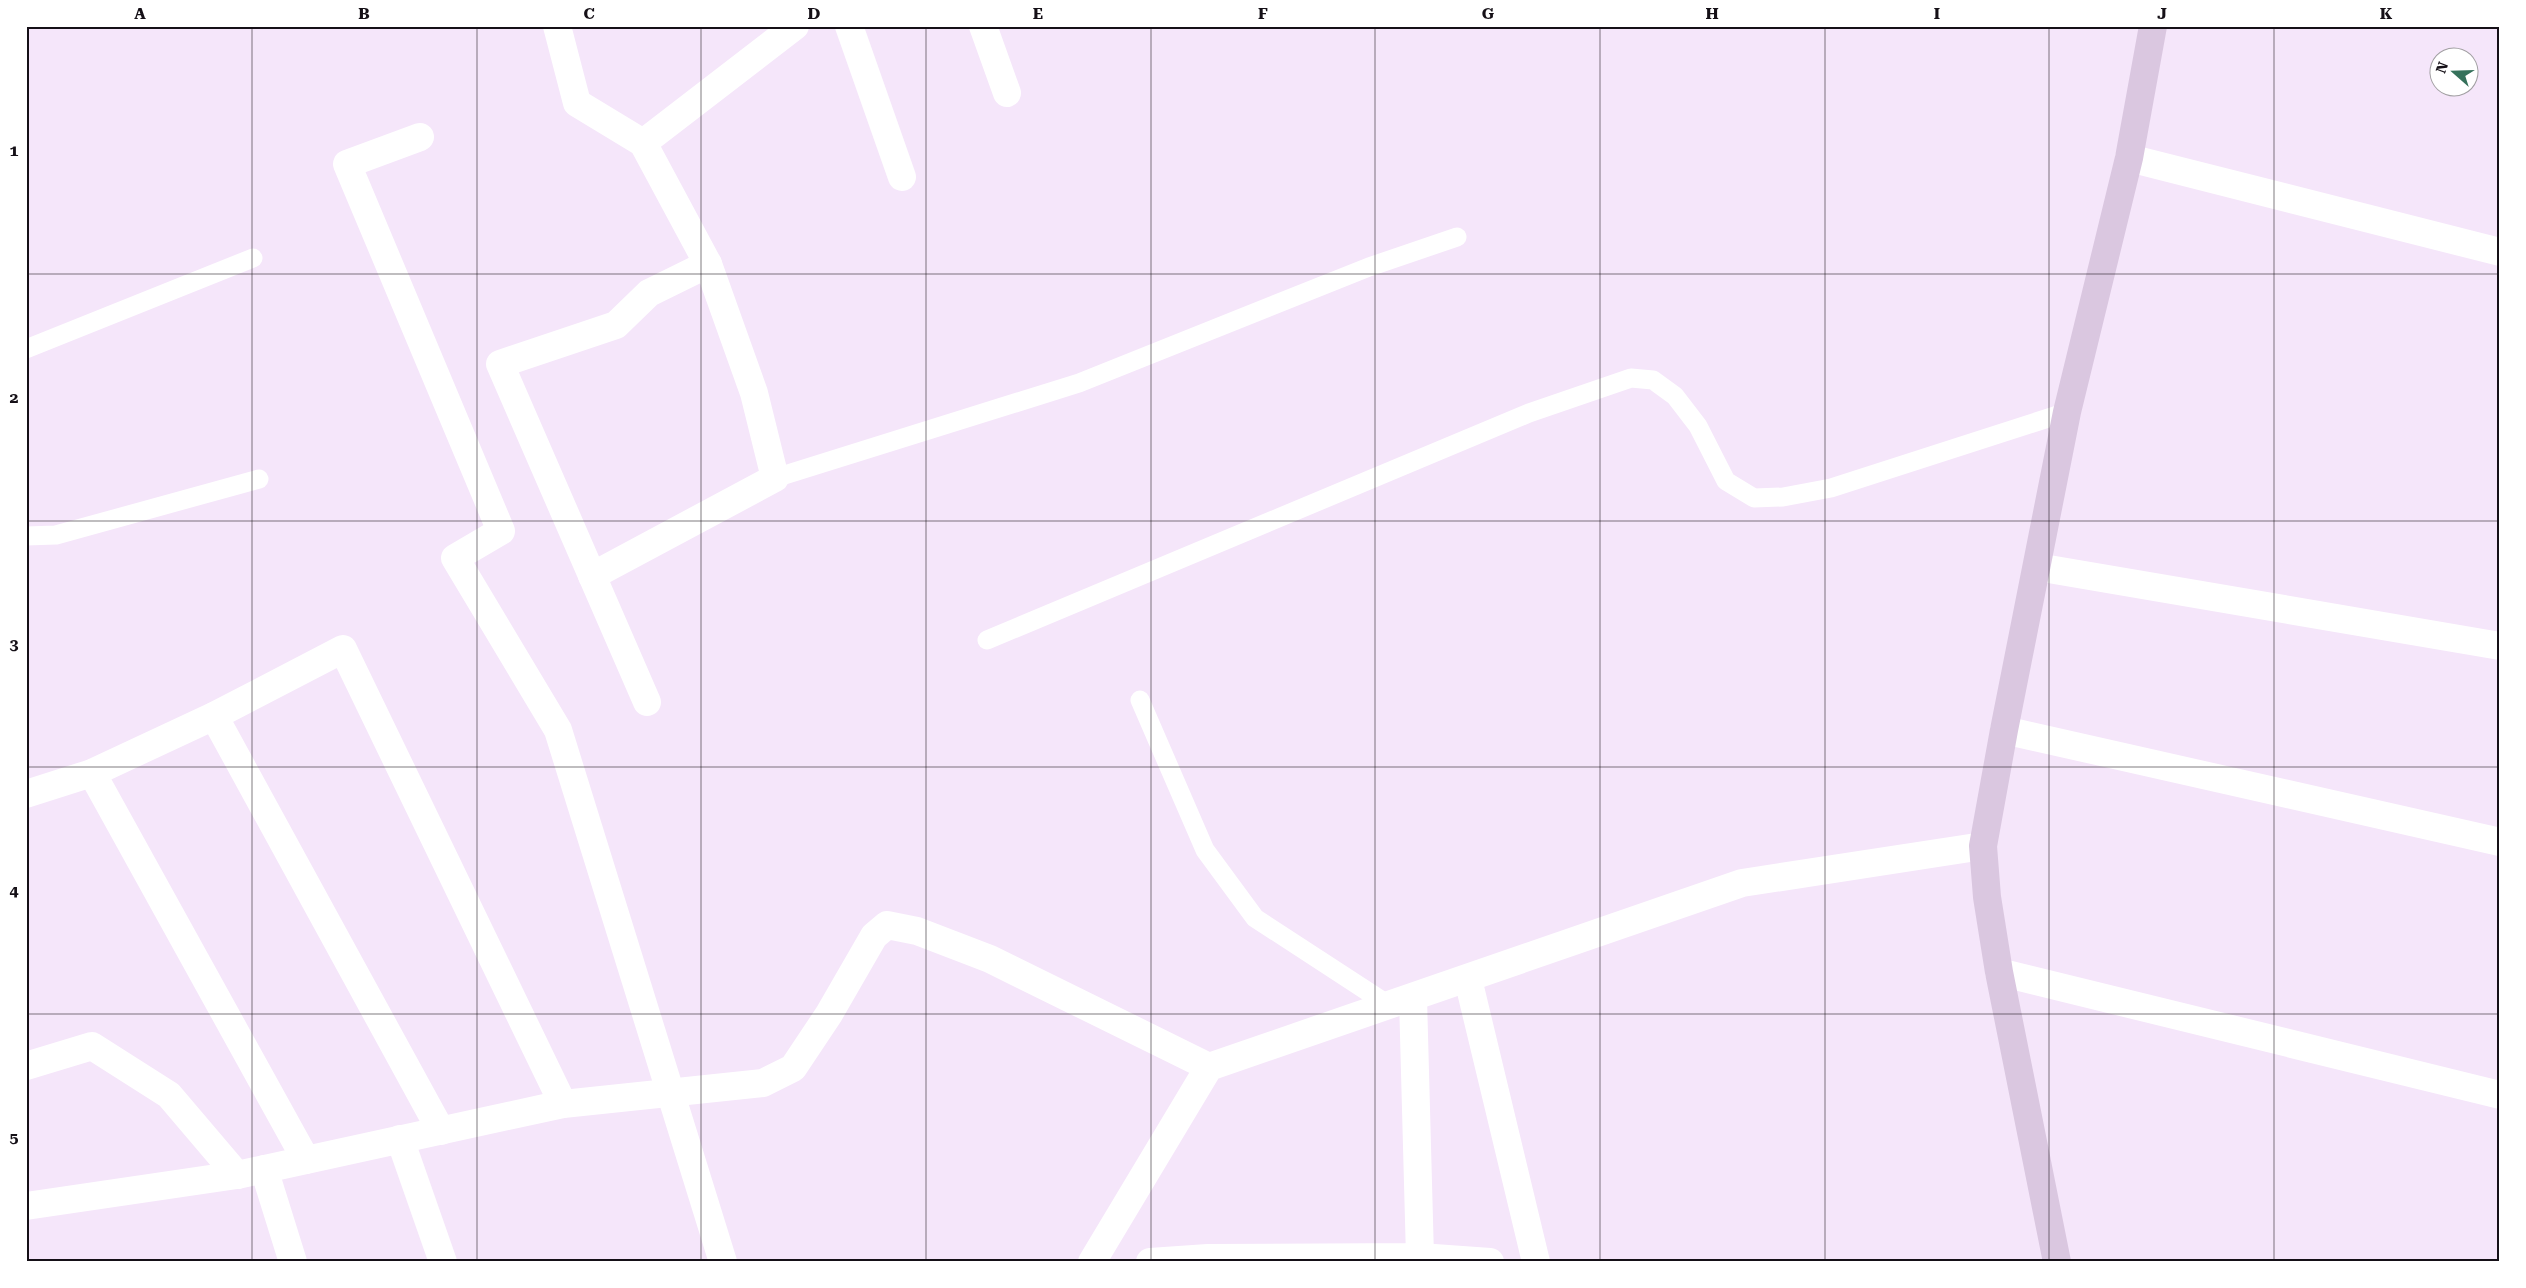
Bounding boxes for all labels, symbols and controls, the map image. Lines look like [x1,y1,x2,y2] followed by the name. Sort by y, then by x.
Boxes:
[134,4,146,23] text: A
[358,4,370,23] text: B
[583,4,595,23] text: C
[808,4,821,23] text: D
[1033,4,1043,23] text: E
[1258,4,1268,23] text: F
[1482,4,1495,23] text: G
[1705,4,1719,23] text: H
[1934,4,1940,23] text: I
[2157,4,2167,23] text: J
[2380,4,2393,23] text: K
[2428,48,2478,98] north arrow
[2432,60,2451,75] text: N
[10,141,19,160] text: 1
[10,388,19,407] text: 2
[10,635,19,654] text: 3
[10,881,19,900] text: 4
[10,1128,19,1147] text: 5

